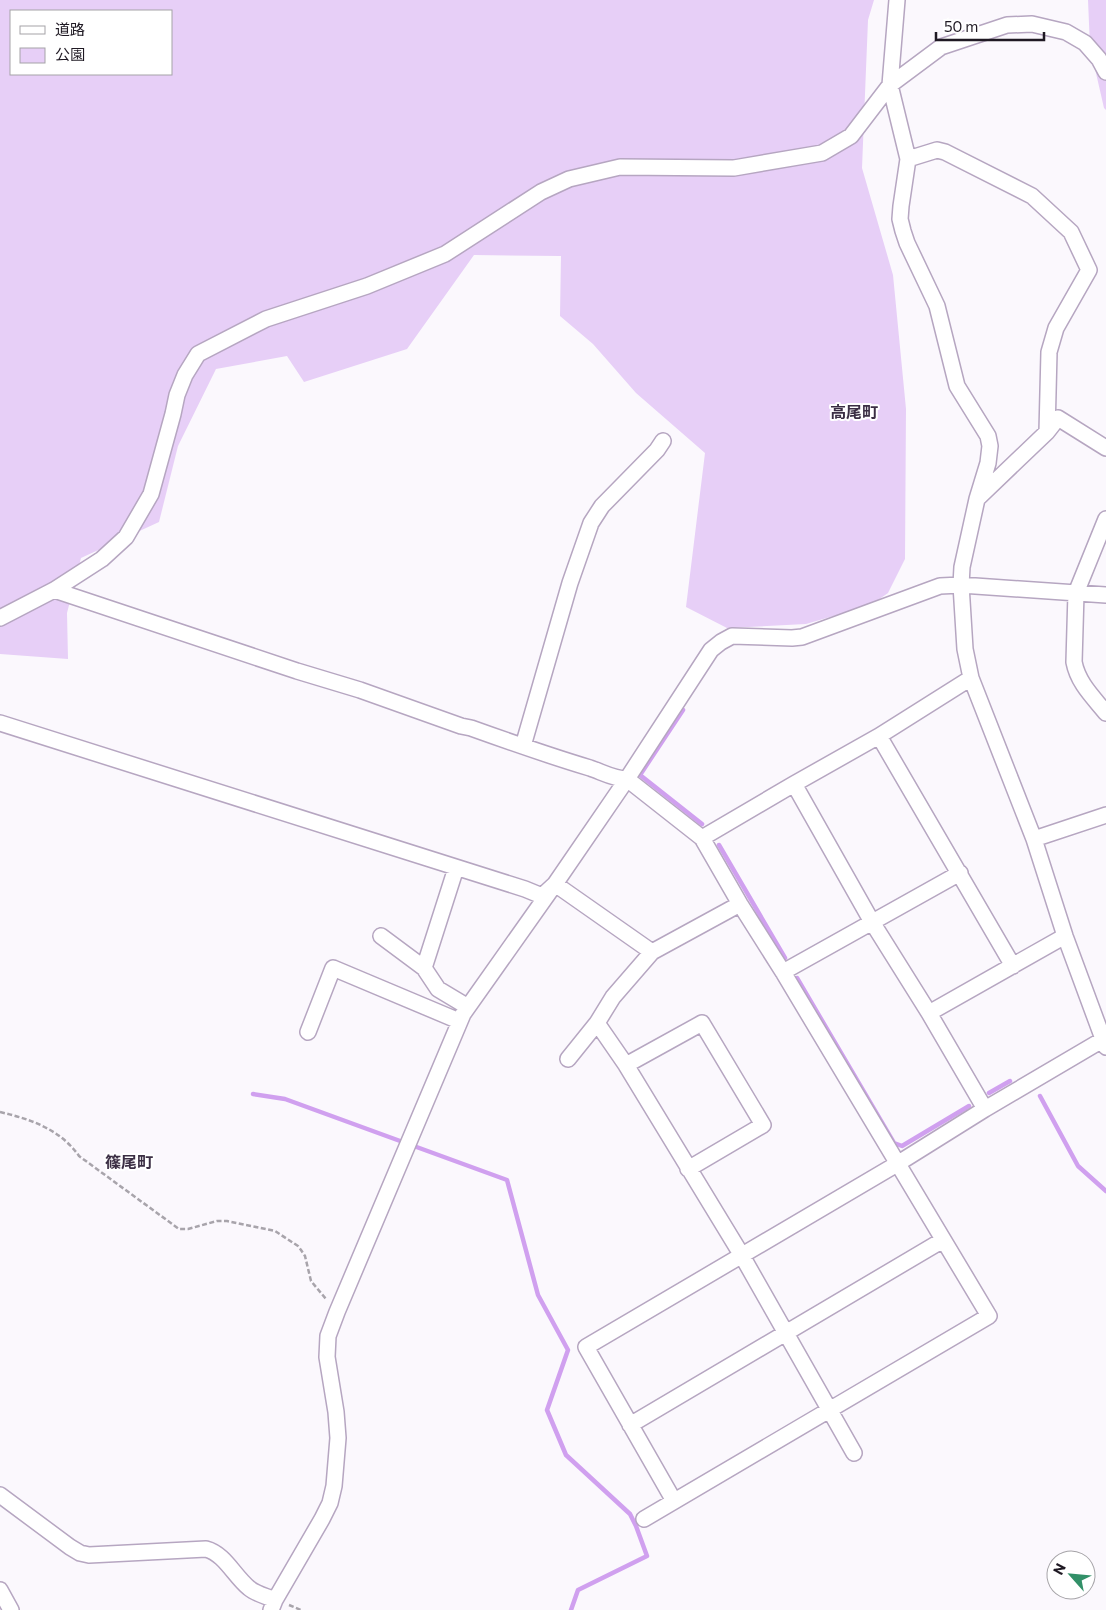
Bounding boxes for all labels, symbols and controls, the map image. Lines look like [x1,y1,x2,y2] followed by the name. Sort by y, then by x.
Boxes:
[10,10,172,75] legend
[936,10,1044,42] scale bar
[944,17,978,35] text: 50 m
[55,20,85,38] text: 道路
[55,45,85,63] text: 公園
[830,402,878,421] district label: 高尾町
[105,1152,153,1171] district label: 篠尾町
[1046,1550,1096,1600] north arrow
[1049,1560,1069,1577] text: N

